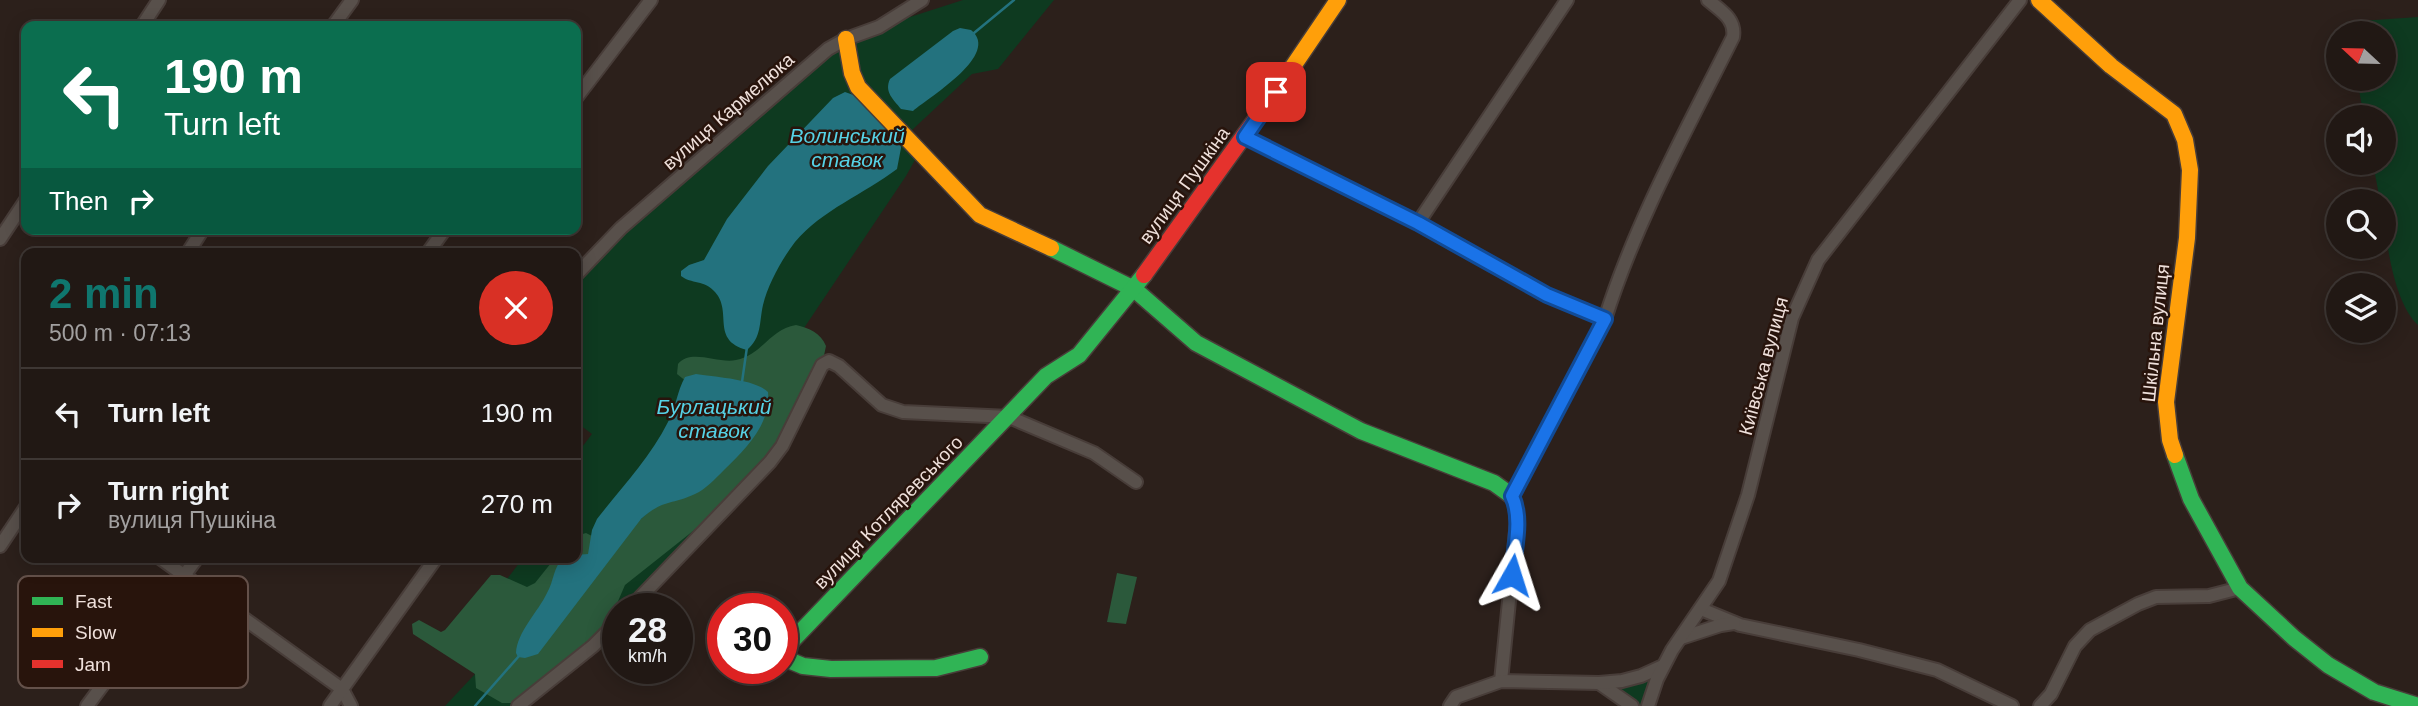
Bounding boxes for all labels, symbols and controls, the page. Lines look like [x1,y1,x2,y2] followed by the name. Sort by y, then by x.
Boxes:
[2326,21,2396,91] north arrow
[2326,21,2396,343] map controls
[659,48,798,174] street label: вулиця Кармелюка
[49,49,140,140] icon: left
[164,49,303,103] text: 190 m
[1246,62,1306,122] pin
[1257,73,1295,111] icon: arrive
[2326,105,2396,175] button: sound
[164,106,280,142] text: Turn left
[1135,123,1234,248] street label: вулиця Пушкіна
[789,124,905,171] water label: Волинський ставок
[122,182,160,220] icon: right
[49,186,108,216] text: Then
[2326,189,2396,259] button: search
[2138,263,2173,403] street label: Шкільна вулиця
[49,270,159,317] text: 2 min
[479,271,553,345] button: close
[2326,273,2396,343] button: layers
[1735,295,1792,438] street label: Київська вулиця
[49,320,191,346] text: 500 m · 07:13
[49,395,87,433] icon: left
[657,395,772,442] water label: Бурлацький ставок
[108,398,210,428] text: Turn left
[481,398,553,428] text: 190 m
[810,432,967,593] street label: вулиця Котляревського
[108,476,229,506] text: Turn right
[49,486,87,524] icon: right
[481,489,553,519] text: 270 m
[108,507,276,533] text: вулиця Пушкіна
[1475,538,1549,612] position arrow
[18,576,248,688] legend
[75,591,113,612] text: Fast
[707,593,798,684] speed limit sign: 30
[628,610,667,649] text: 28
[75,622,116,643] text: Slow
[628,646,667,666] text: km/h
[75,654,111,675] text: Jam

